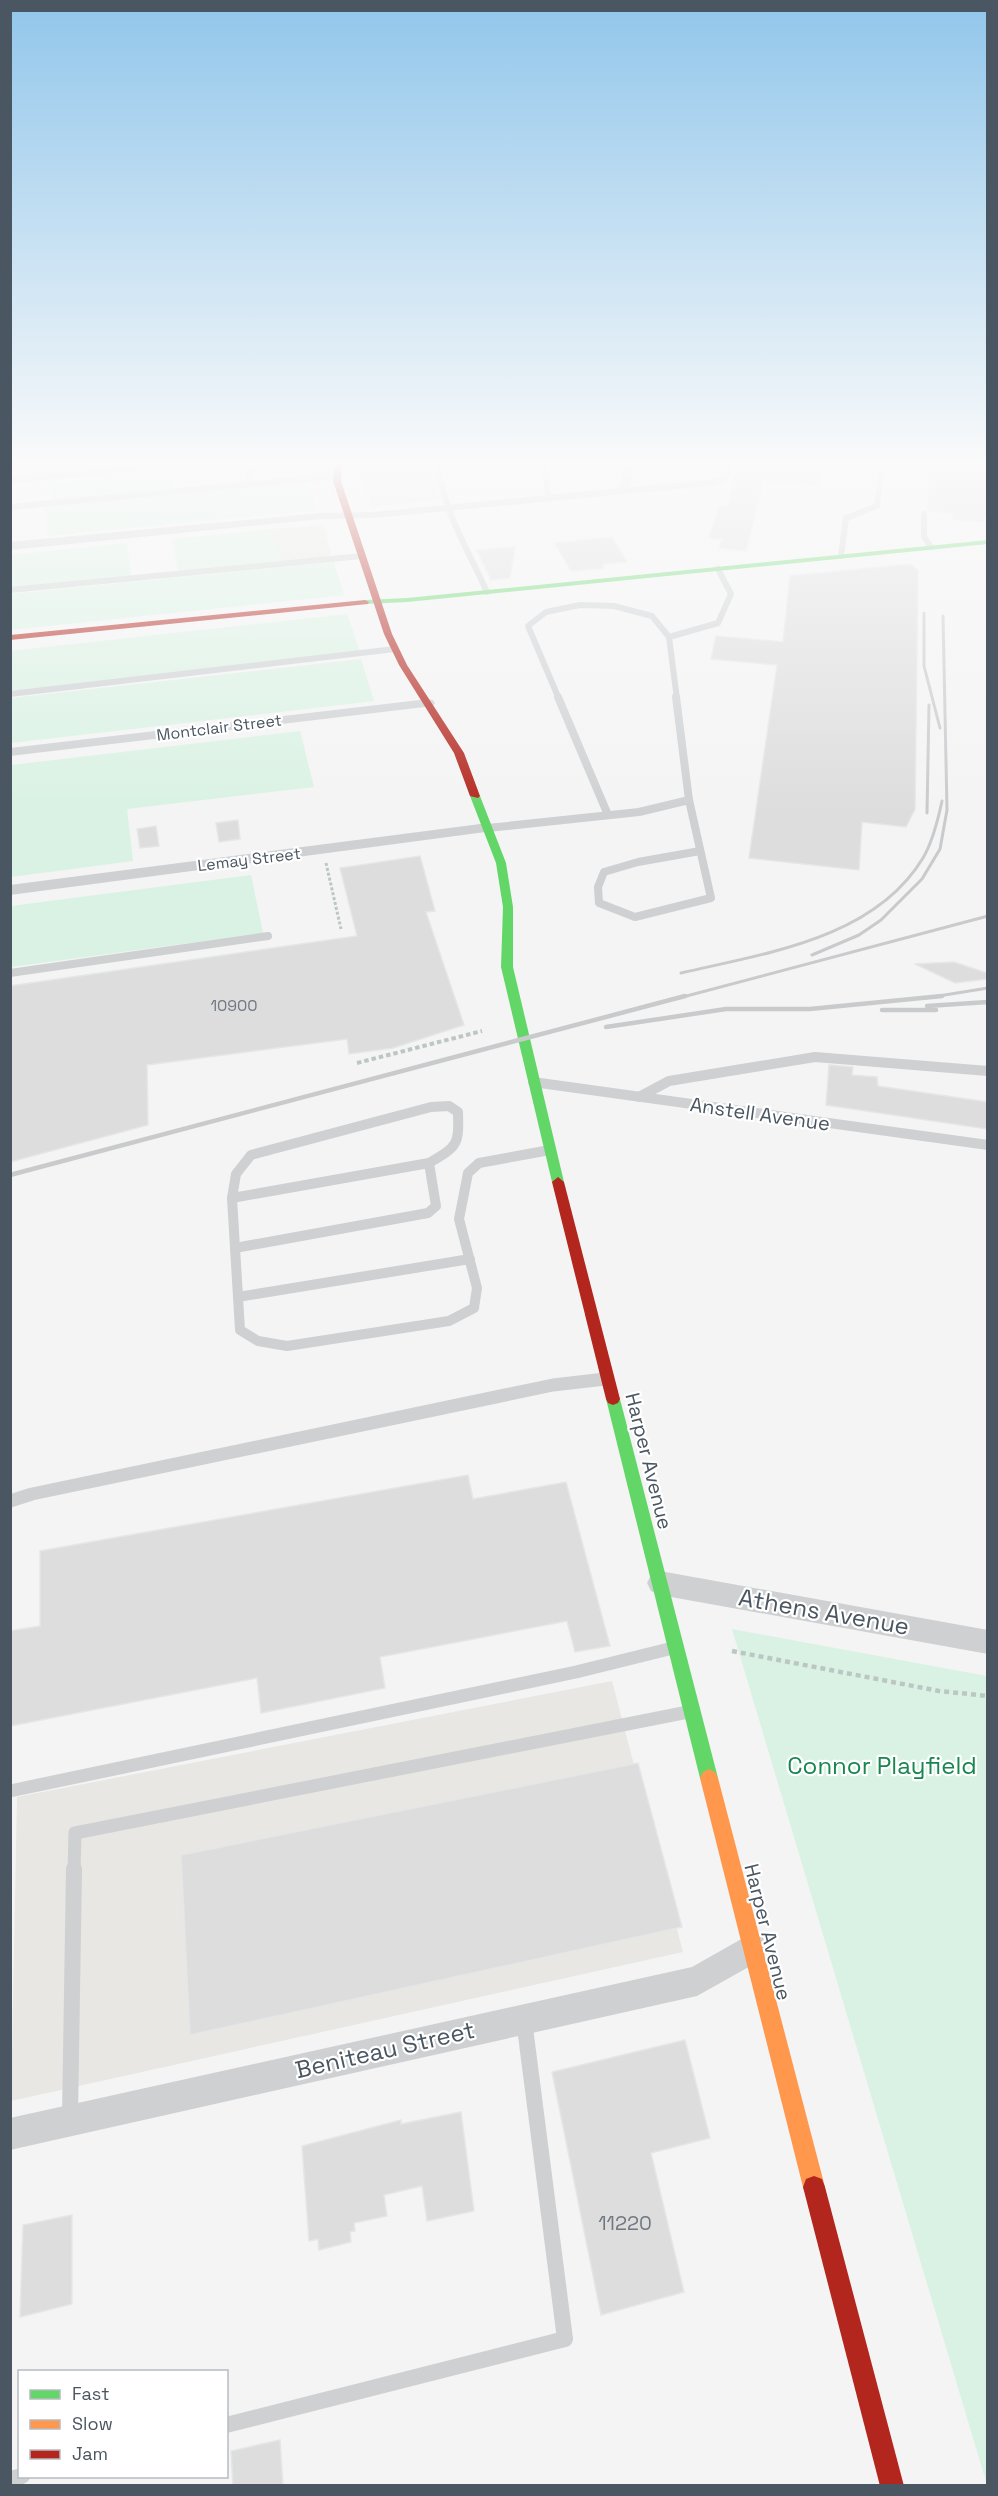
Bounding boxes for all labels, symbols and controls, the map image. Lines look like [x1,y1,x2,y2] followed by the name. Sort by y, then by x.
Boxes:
[155,709,283,746] street label: Montclair Street
[196,843,302,876] street label: Lemay Street
[210,995,258,1016] house number: 10900
[688,1091,832,1137] street label: Anstell Avenue
[619,1390,679,1532] street label: Harper Avenue
[736,1581,912,1642] street label: Athens Avenue
[787,1750,977,1781] park label: Connor Playfield
[738,1861,798,2003] street label: Harper Avenue
[292,2014,478,2085] street label: Beniteau Street
[598,2210,652,2236] house number: 11220
[18,2370,228,2478] legend
[72,2382,109,2405] text: Fast
[72,2412,113,2435] text: Slow
[72,2442,108,2465] text: Jam

